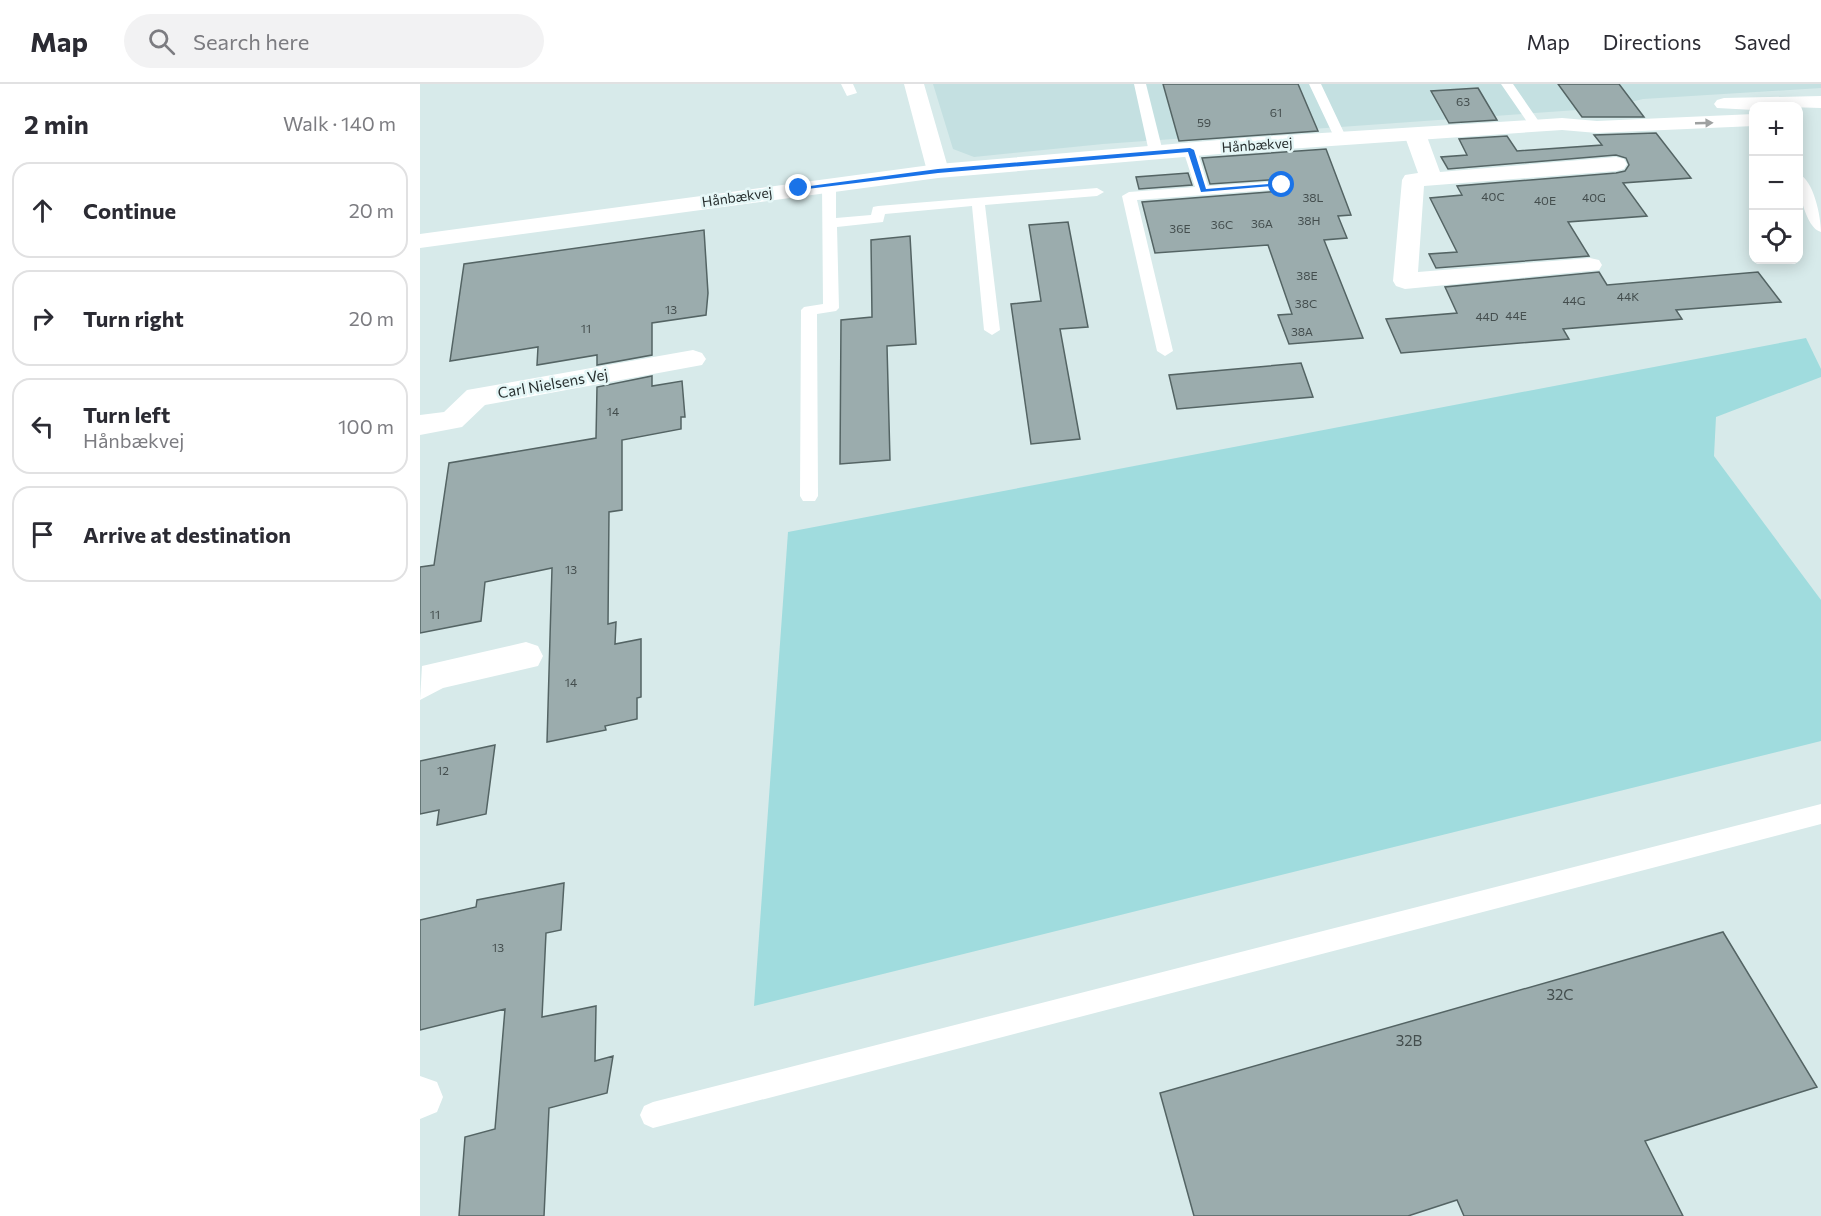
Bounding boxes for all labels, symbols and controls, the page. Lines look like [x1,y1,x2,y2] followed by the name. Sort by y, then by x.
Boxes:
[124,14,544,68] search box
[30,24,88,58] text: Map
[145,25,178,58] icon: search
[193,28,309,55] text: Search here
[1527,29,1570,54] text: Map
[1603,29,1701,54] text: Directions
[1734,29,1791,54] text: Saved
[1456,94,1470,108] house number: 63
[1749,102,1803,264] map controls
[1749,102,1803,156] button: +
[1270,105,1282,119] house number: 61
[24,108,89,139] text: 2 min
[283,111,396,135] text: Walk · 140 m
[1197,115,1211,129] house number: 59
[1695,118,1714,127] one-way arrow
[1221,134,1293,155] street label: Hånbækvej
[1749,156,1803,210] button: −
[1268,171,1294,197] route start
[785,174,811,200] route end
[701,183,773,210] street label: Hånbækvej
[1481,189,1505,203] house number: 40C
[1302,190,1324,204] house number: 38L
[1582,190,1606,204] house number: 40G
[1534,193,1556,207] house number: 40E
[26,194,59,227] icon: ahead
[83,197,176,224] text: Continue
[349,198,394,222] text: 20 m
[1749,210,1803,264] button: locate
[1297,213,1321,227] house number: 38H
[1251,216,1273,230] house number: 36A
[1211,217,1233,231] house number: 36C
[1169,221,1191,235] house number: 36E
[1296,268,1318,282] house number: 38E
[1617,289,1639,303] house number: 44K
[1562,293,1586,307] house number: 44G
[1295,296,1317,310] house number: 38C
[26,302,59,335] icon: right
[665,302,677,316] house number: 13
[83,305,184,332] text: Turn right
[349,306,394,330] text: 20 m
[1505,308,1527,322] house number: 44E
[1475,309,1499,323] house number: 44D
[581,321,591,335] house number: 11
[1291,324,1313,338] house number: 38A
[496,364,609,402] street label: Carl Nielsens Vej
[83,401,170,428] text: Turn left
[607,404,619,418] house number: 14
[26,410,59,443] icon: left
[338,414,394,438] text: 100 m
[83,428,184,452] text: Hånbækvej
[26,518,59,551] icon: arrive
[83,521,291,548] text: Arrive at destination
[565,562,577,576] house number: 13
[430,607,440,621] house number: 11
[565,675,577,689] house number: 14
[437,763,449,777] house number: 12
[492,940,504,954] house number: 13
[1546,985,1574,1003] house number: 32C
[1396,1031,1423,1049] house number: 32B

